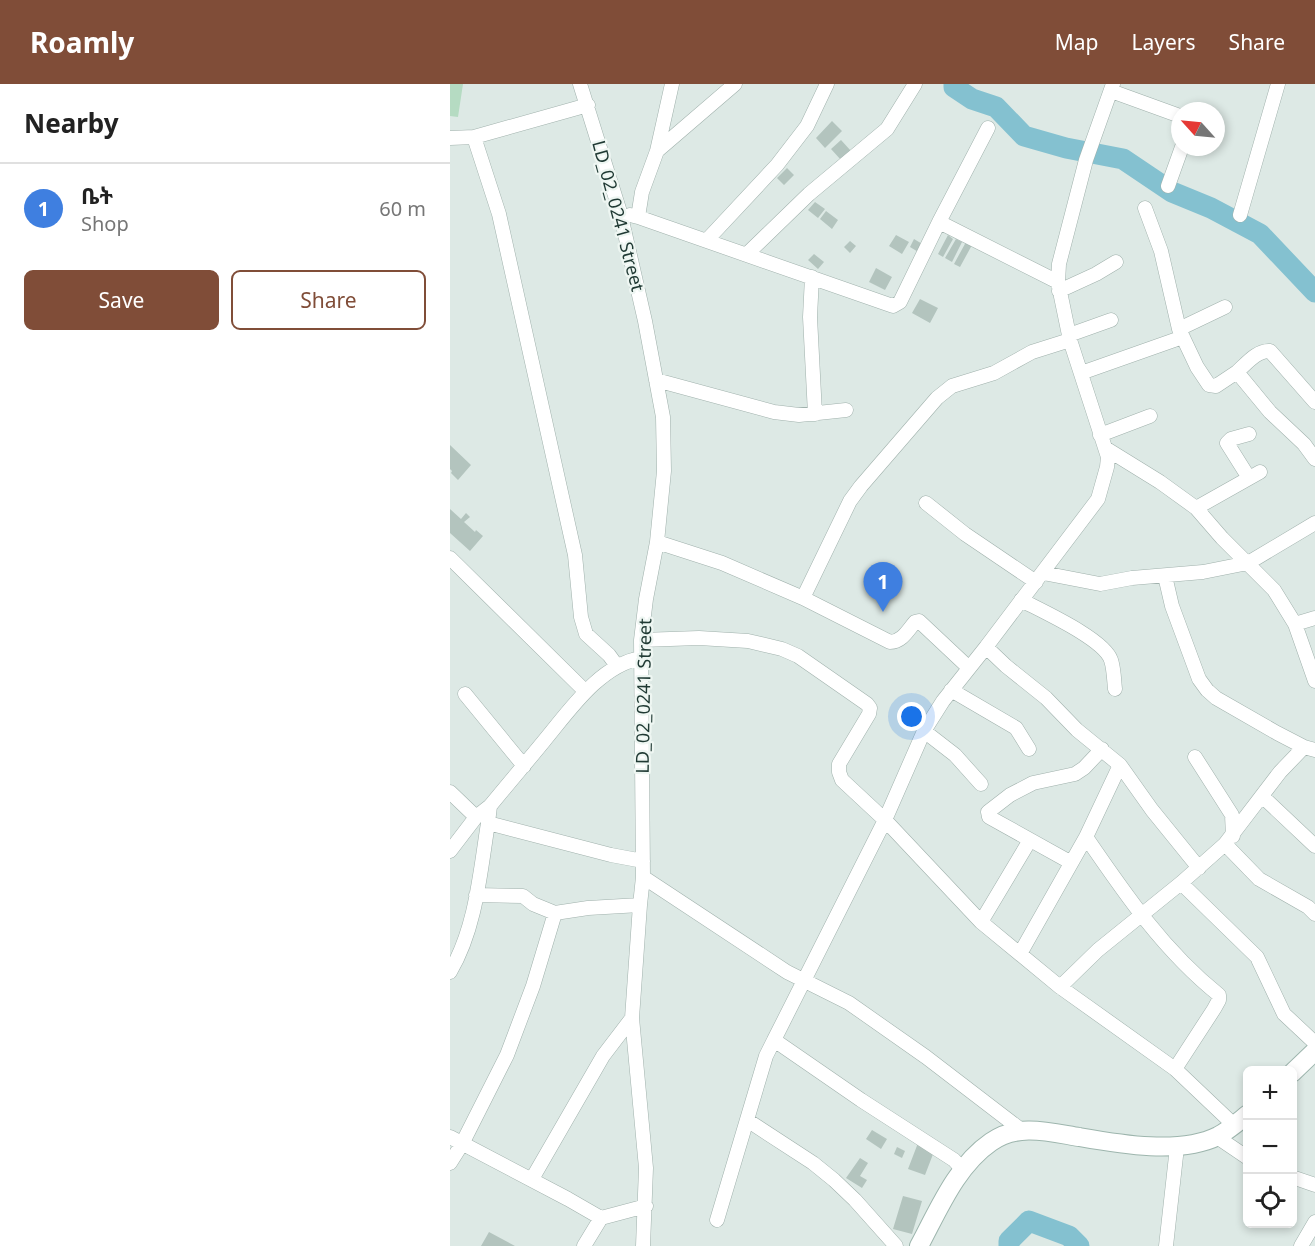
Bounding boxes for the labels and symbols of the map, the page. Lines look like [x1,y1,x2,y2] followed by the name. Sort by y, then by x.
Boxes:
[1171,102,1225,156] north arrow
[587,138,651,294] street label: LD_02_0241 Street
[864,562,902,612] pin: 1
[630,618,656,774] street label: LD_02_0241 Street
[897,702,926,731] your location

